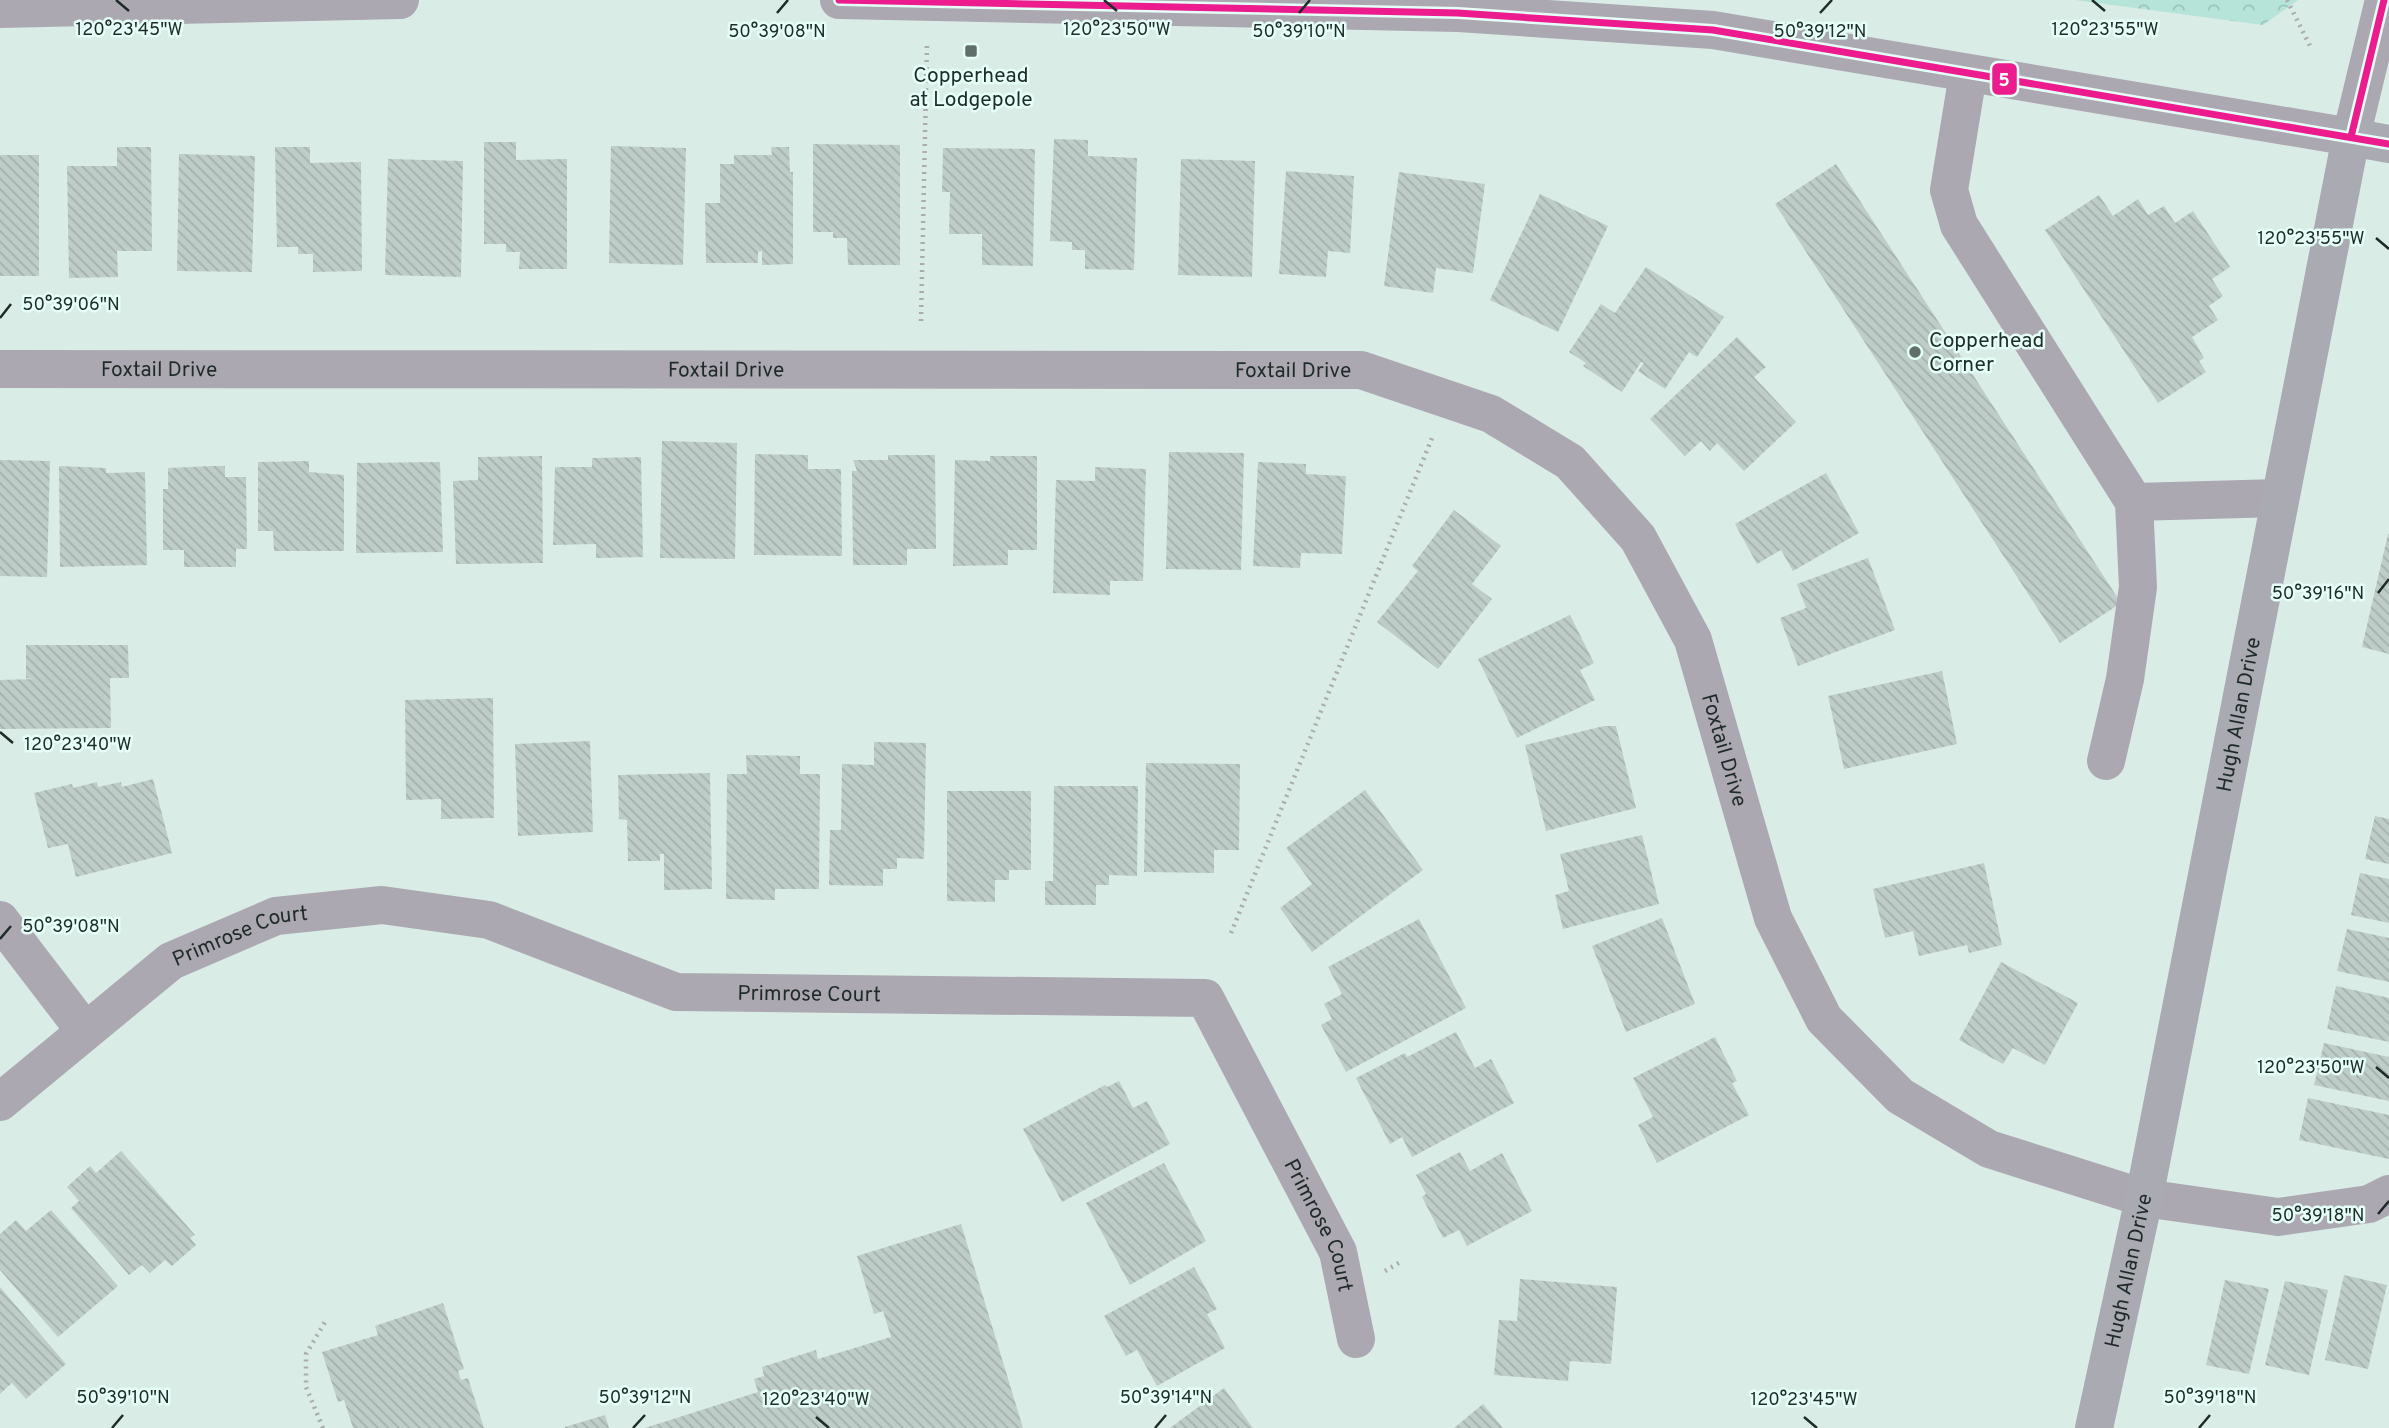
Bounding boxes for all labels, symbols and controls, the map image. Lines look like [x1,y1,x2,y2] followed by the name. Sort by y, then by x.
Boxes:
[75,19,183,42] text: 120°23'45"W
[1063,19,1171,42] text: 120°23'50"W
[2051,19,2159,42] text: 120°23'55"W
[728,21,826,44] text: 50°39'08"N
[1252,21,1346,44] text: 50°39'10"N
[1774,21,1866,44] text: 50°39'12"N
[963,43,979,59] marker: Copperhead at Lodgepole
[1991,62,2018,96] line badge: 5
[909,63,1033,114] place label: Copperhead at Lodgepole
[1998,69,2010,93] text: 5
[2257,228,2365,251] text: 120°23'55"W
[22,294,120,317] text: 50°39'06"N
[1929,328,2044,379] place label: Copperhead Corner
[1907,344,1923,360] marker: Copperhead Corner
[101,357,217,384] street label: Foxtail Drive
[668,357,784,385] street label: Foxtail Drive
[1235,358,1351,385] street label: Foxtail Drive
[2272,583,2364,606] text: 50°39'16"N
[2211,635,2268,795] street label: Hugh Allan Drive
[1694,691,1752,810] street label: Foxtail Drive
[24,734,132,757] text: 120°23'40"W
[169,901,309,974] street label: Primrose Court
[22,916,120,939] text: 50°39'08"N
[737,981,881,1009] street label: Primrose Court
[2257,1057,2365,1080] text: 120°23'50"W
[1277,1155,1358,1294] street label: Primrose Court
[2100,1191,2160,1351] street label: Hugh Allan Drive
[2272,1205,2364,1228] text: 50°39'18"N
[76,1387,170,1410] text: 50°39'10"N
[599,1387,691,1410] text: 50°39'12"N
[1120,1387,1212,1410] text: 50°39'14"N
[2164,1387,2256,1410] text: 50°39'18"N
[762,1389,870,1412] text: 120°23'40"W
[1750,1389,1858,1412] text: 120°23'45"W

